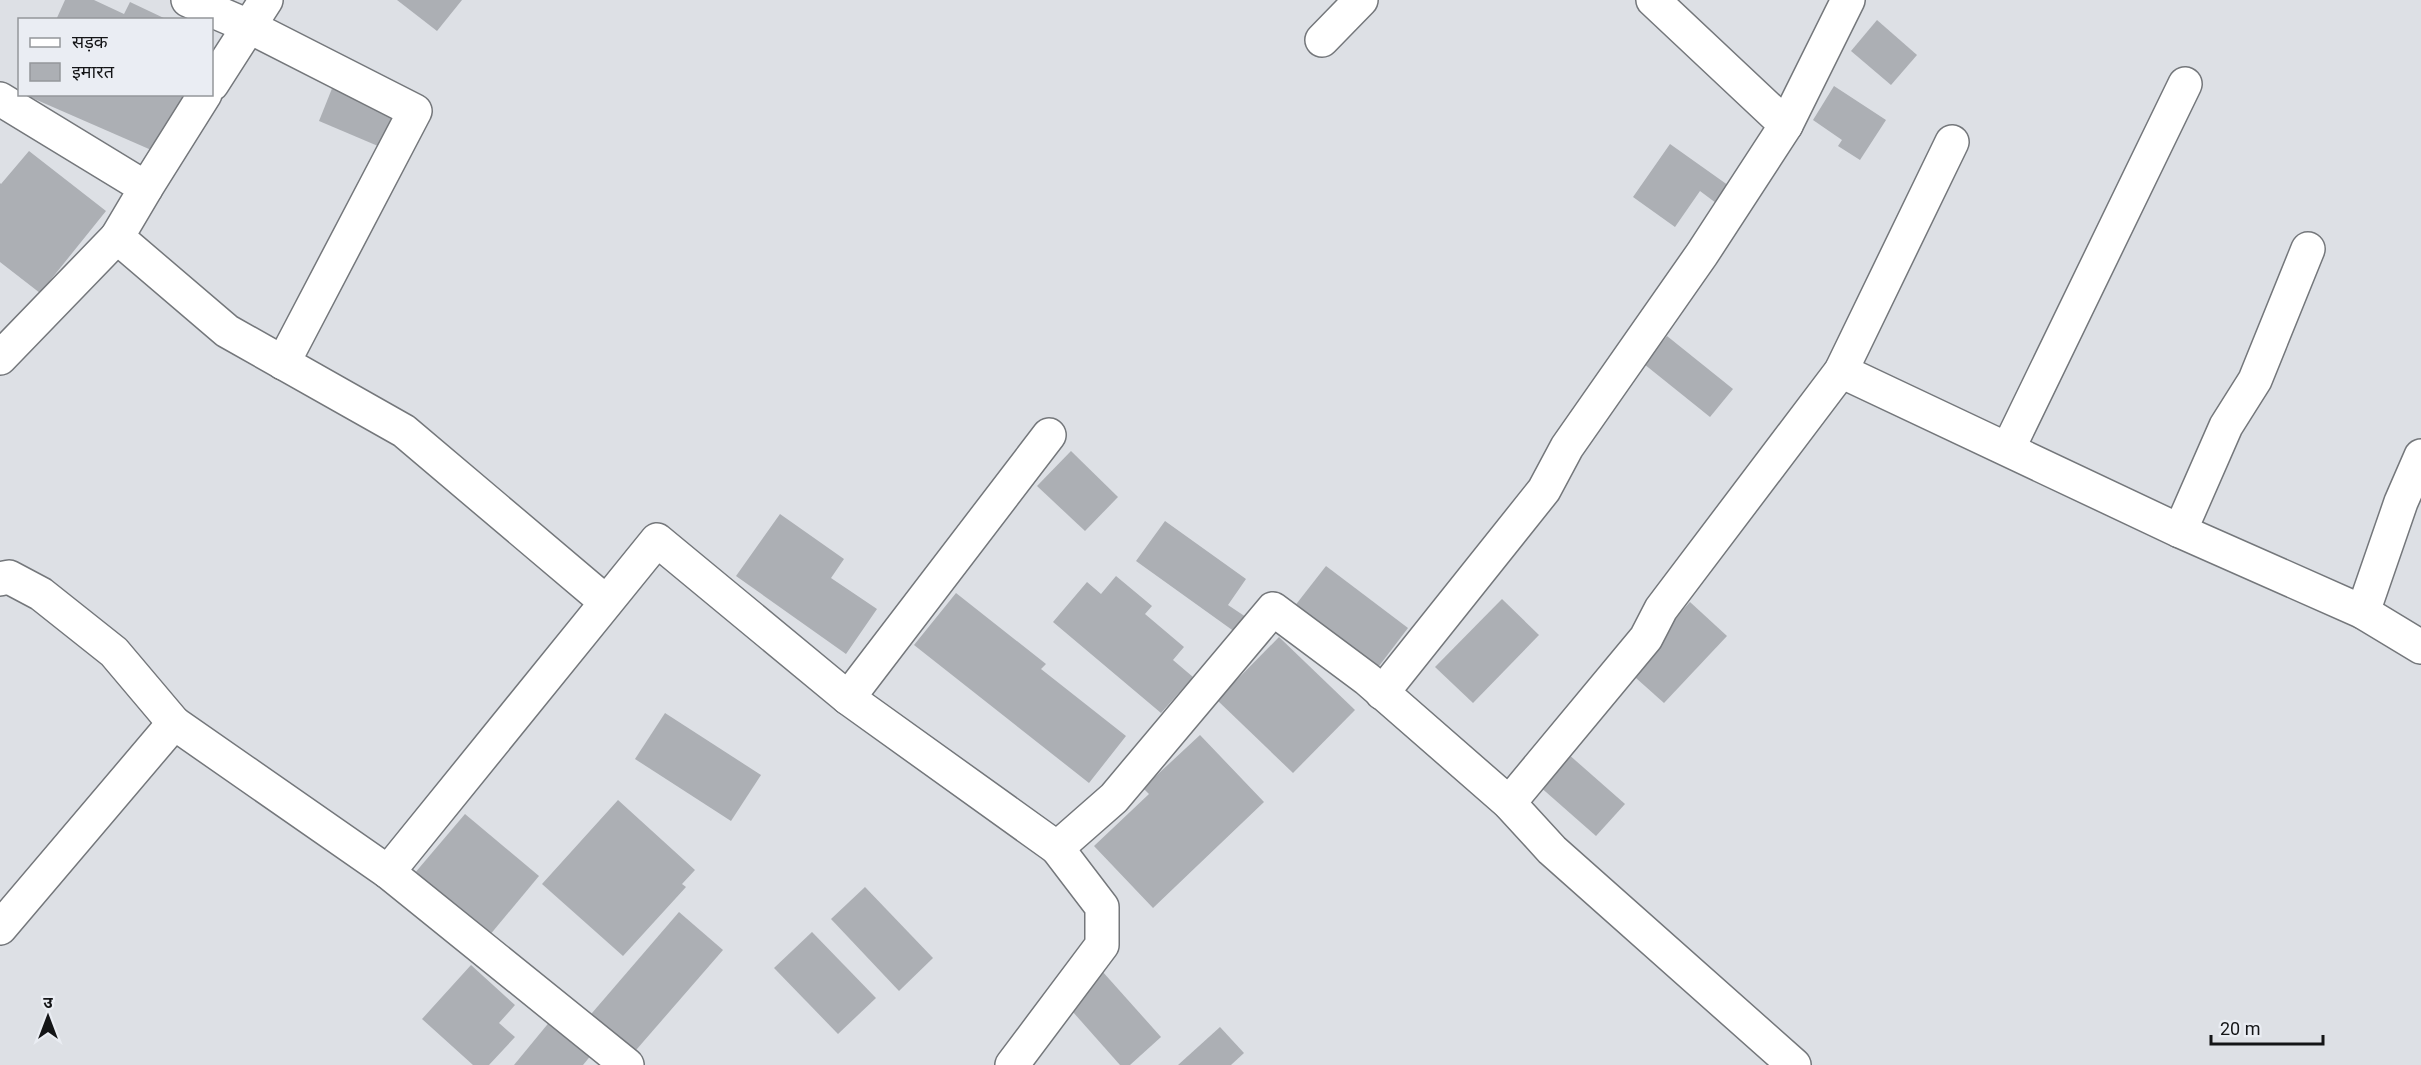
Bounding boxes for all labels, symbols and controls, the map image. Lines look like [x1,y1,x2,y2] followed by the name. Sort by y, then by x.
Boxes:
[18,18,213,96] legend
[72,31,109,52] text: सड़क
[72,61,115,82] text: इमारत
[18,987,78,1047] north arrow
[43,993,53,1012] text: उ
[2211,1008,2324,1046] scale bar
[2220,1018,2260,1039] text: 20 m

